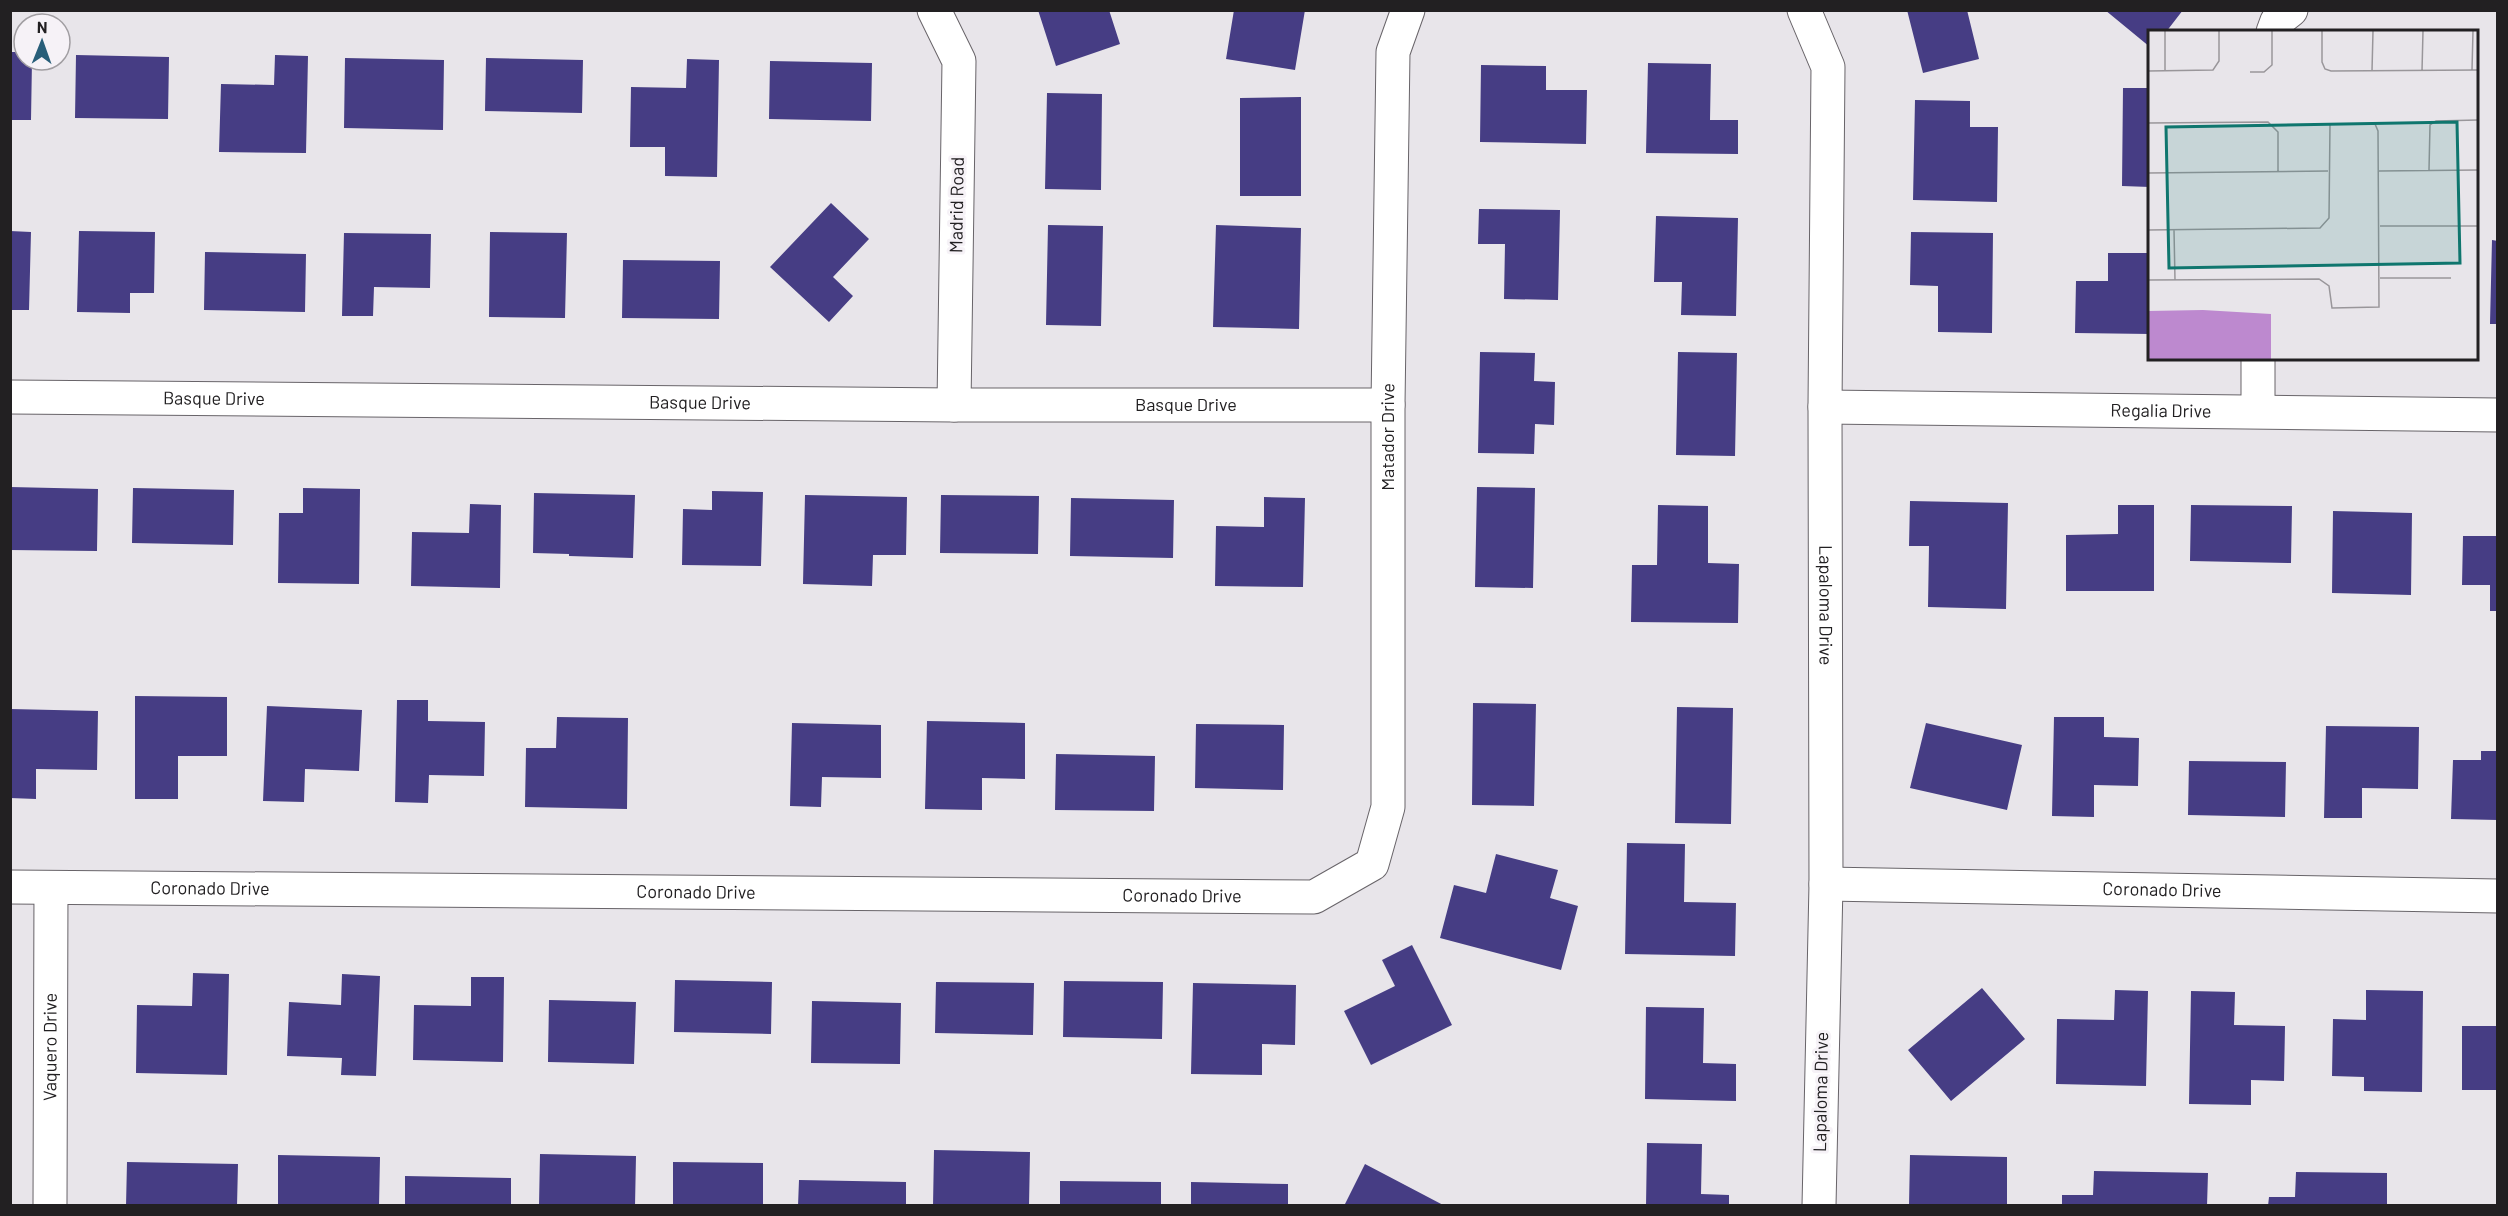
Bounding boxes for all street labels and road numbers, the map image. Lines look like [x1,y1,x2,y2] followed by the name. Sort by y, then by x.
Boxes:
[944,157,968,253] street label: Madrid Road
[1376,383,1398,491] street label: Matador Drive
[163,386,265,409] street label: Basque Drive
[649,390,751,413] street label: Basque Drive
[1135,393,1237,415] street label: Basque Drive
[2110,398,2212,422] street label: Regalia Drive
[1815,545,1838,665] street label: Lapaloma Drive
[150,876,270,899] street label: Coronado Drive
[2102,877,2222,901] street label: Coronado Drive
[636,880,756,903] street label: Coronado Drive
[1122,884,1242,906] street label: Coronado Drive
[38,993,61,1101] street label: Vaquero Drive
[1808,1032,1832,1152] street label: Lapaloma Drive

